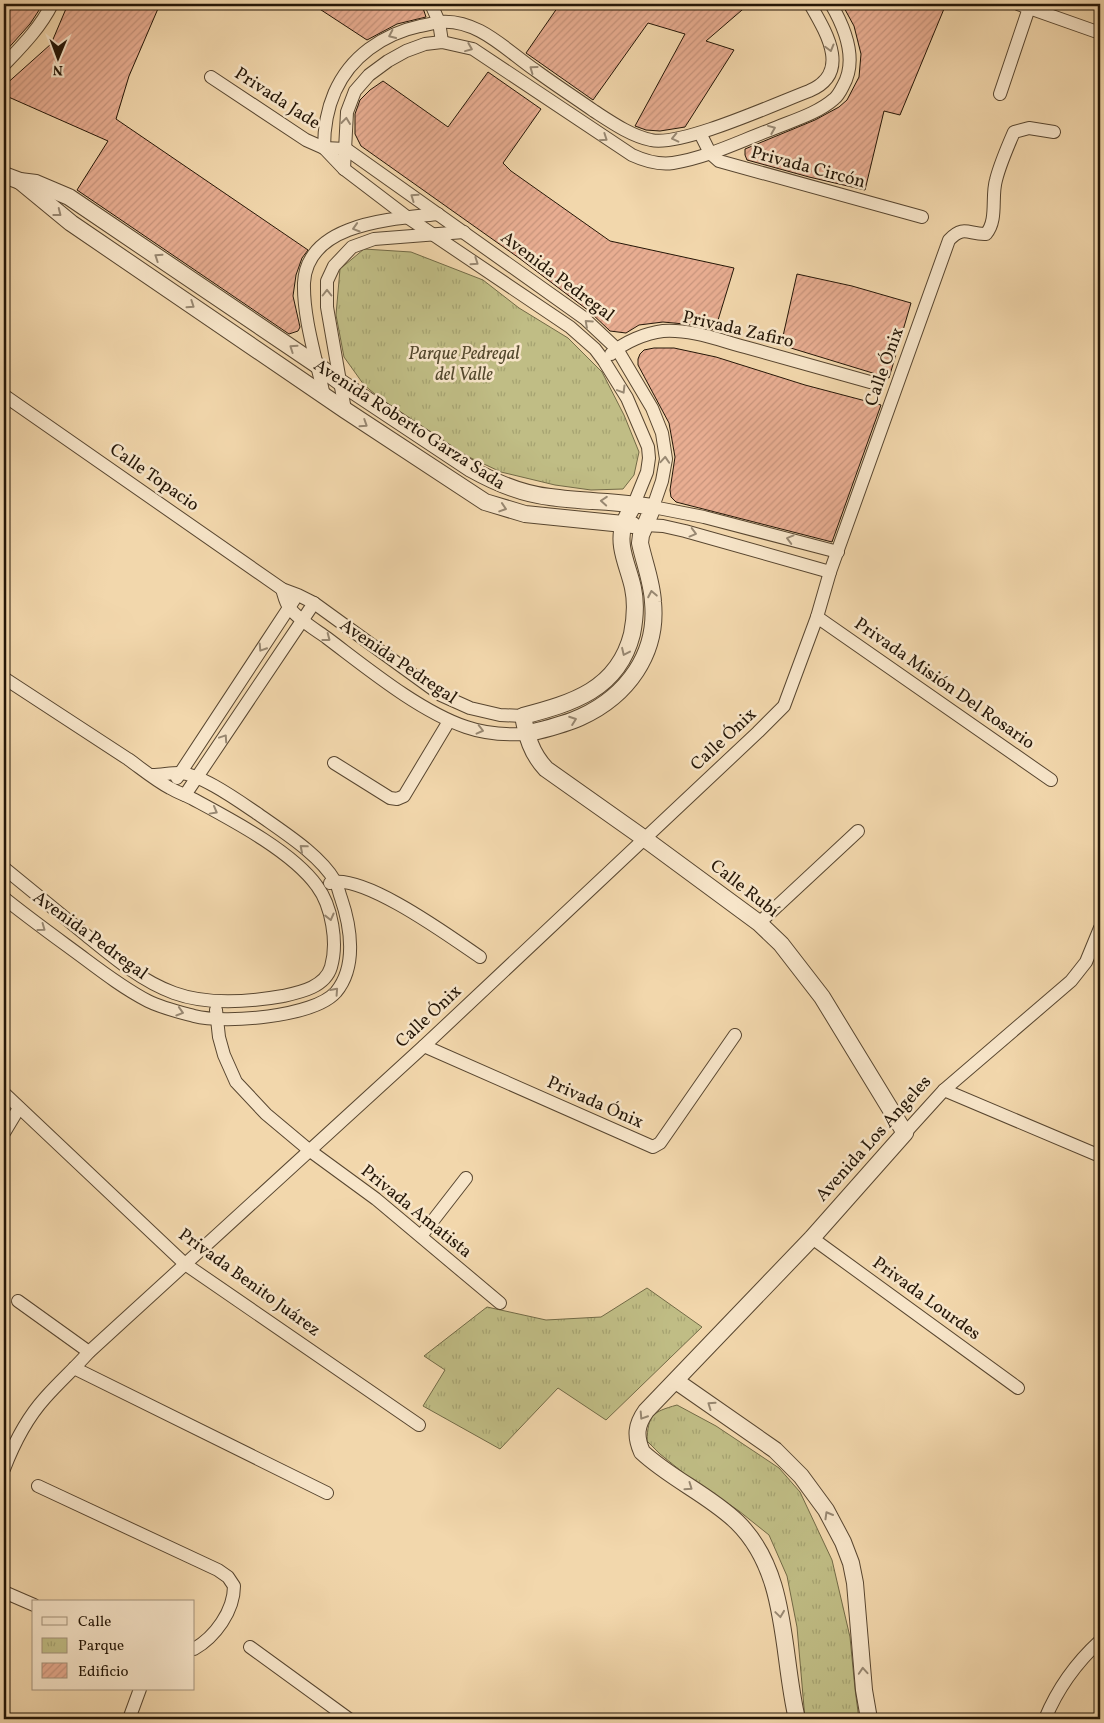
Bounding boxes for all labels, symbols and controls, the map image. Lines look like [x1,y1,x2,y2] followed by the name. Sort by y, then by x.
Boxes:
[388,29,397,39] one-way arrow
[32,32,82,82] north arrow
[464,42,473,53] one-way arrow
[824,43,835,52] one-way arrow
[53,60,63,79] text: N
[229,62,325,136] street label: Privada Jade
[529,66,539,75] one-way arrow
[340,117,351,125] one-way arrow
[767,124,776,135] one-way arrow
[599,132,608,141] one-way arrow
[671,133,679,143] one-way arrow
[748,141,868,195] street label: Privada Circón
[410,194,419,203] one-way arrow
[52,207,61,216] one-way arrow
[352,222,360,232] one-way arrow
[495,226,619,328] street label: Avenida Pedregal
[154,254,164,263] one-way arrow
[469,256,478,265] one-way arrow
[322,289,332,296] one-way arrow
[185,299,195,308] one-way arrow
[680,305,796,355] street label: Privada Zafiro
[584,319,593,328] one-way arrow
[859,324,911,410] street label: Calle Ónix
[408,342,520,388] park label: Parque Pedregal del Valle
[289,345,298,354] one-way arrow
[308,353,510,497] street label: Avenida Roberto Garza Sada
[615,384,625,393] one-way arrow
[359,417,368,427] one-way arrow
[104,438,204,518] street label: Calle Topacio
[659,456,670,464] one-way arrow
[600,496,608,507] one-way arrow
[498,502,506,512] one-way arrow
[688,527,696,537] one-way arrow
[787,535,795,545] one-way arrow
[647,590,657,599] one-way arrow
[849,612,1039,756] street label: Privada Misión Del Rosario
[334,613,462,711] street label: Avenida Pedregal
[321,632,331,641] one-way arrow
[259,642,268,652] one-way arrow
[622,646,632,655] one-way arrow
[685,703,763,777] street label: Calle Ónix
[568,716,577,726] one-way arrow
[475,725,483,735] one-way arrow
[218,734,227,743] one-way arrow
[209,804,218,814] one-way arrow
[300,845,309,854] one-way arrow
[704,854,784,924] street label: Calle Rubí
[27,886,153,986] street label: Avenida Pedregal
[324,913,334,921] one-way arrow
[36,922,45,930] one-way arrow
[390,980,468,1054] street label: Calle Ónix
[329,988,338,997] one-way arrow
[175,1006,183,1016] one-way arrow
[810,1070,938,1208] street label: Avenida Los Angeles
[543,1071,647,1135] street label: Privada Ónix
[355,1159,477,1265] street label: Privada Amatista
[173,1223,325,1343] street label: Privada Benito Juárez
[867,1251,985,1347] street label: Privada Lourdes
[707,1402,716,1411] one-way arrow
[640,1411,650,1420] one-way arrow
[683,1481,693,1490] one-way arrow
[824,1511,834,1520] one-way arrow
[32,1600,195,1690] legend
[774,1610,785,1618] one-way arrow
[78,1612,111,1633] text: Calle
[78,1636,124,1657] text: Parque
[78,1662,129,1683] text: Edificio
[857,1667,868,1675] one-way arrow

